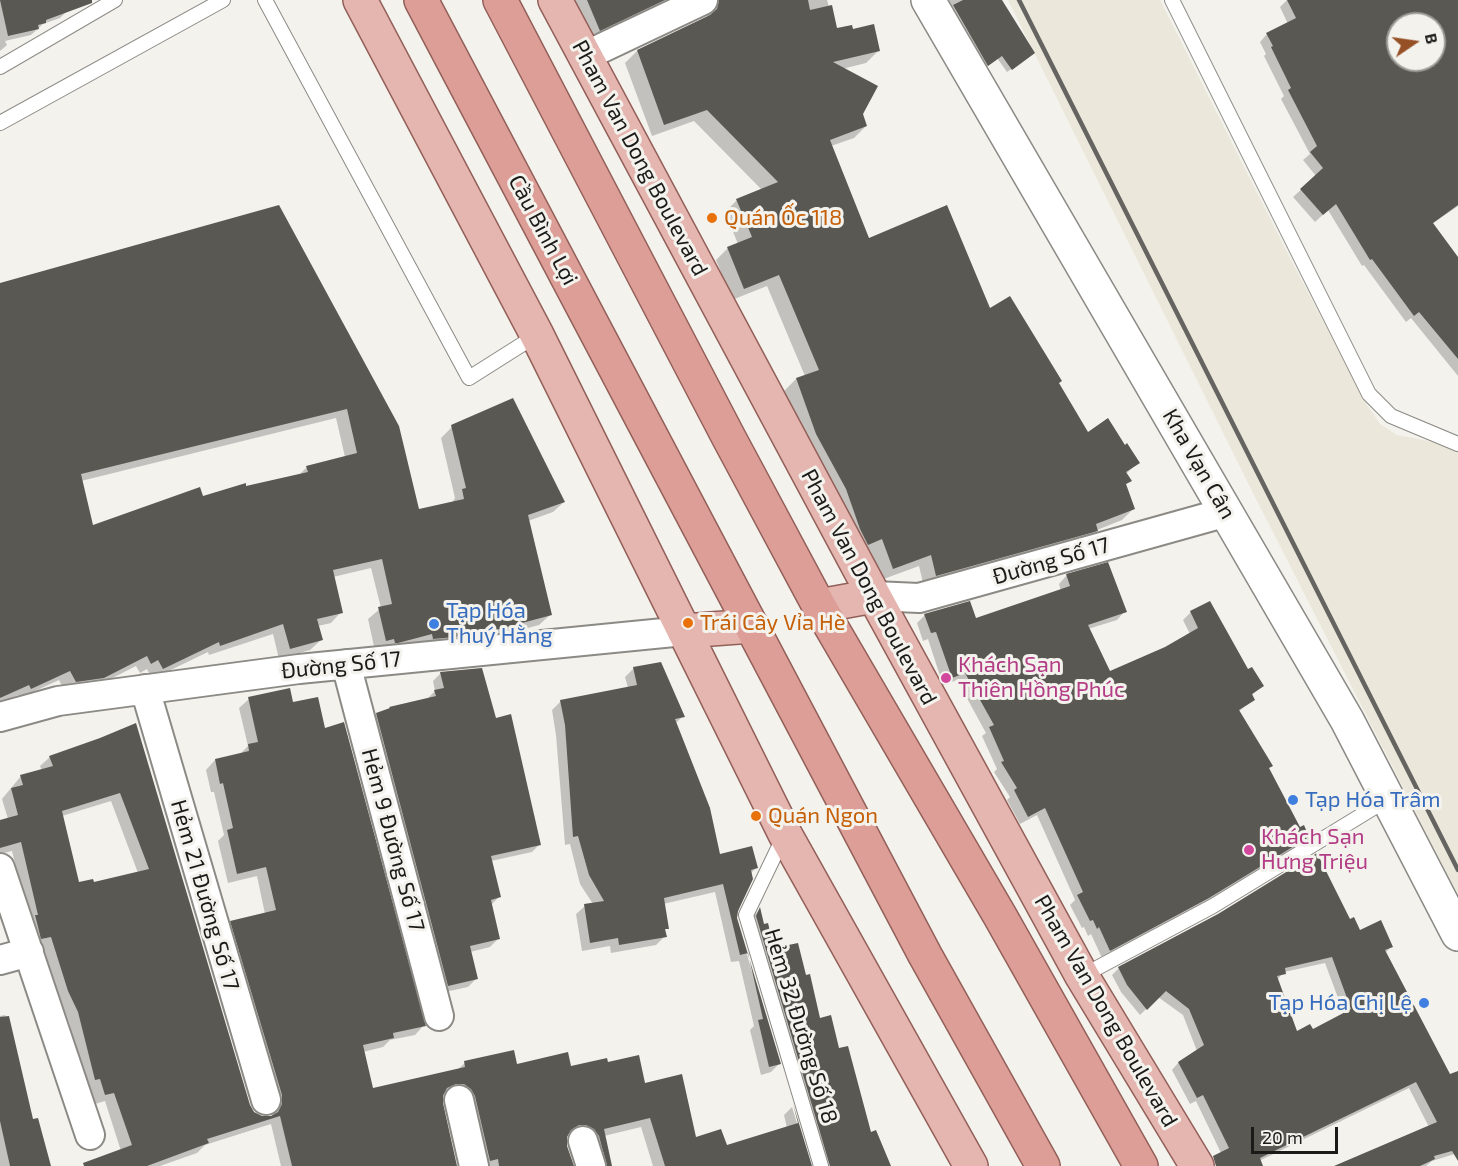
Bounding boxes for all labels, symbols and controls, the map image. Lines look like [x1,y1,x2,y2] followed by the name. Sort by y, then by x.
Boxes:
[1386,12,1446,72] north arrow
[1422,31,1442,45] text: B
[567,36,713,280] street label: Pham Van Dong Boulevard
[503,170,583,290] street label: Cầu Bình Lợi
[724,205,842,231] place label: Quán Ốc 118
[705,211,719,225] marker: Quán Ốc 118
[1157,404,1241,524] street label: Kha Vạn Cân
[796,465,942,709] street label: Pham Van Dong Boulevard
[990,532,1112,590] street label: Đường Số 17
[446,598,552,650] place label: Tạp Hóa Thuý Hằng
[700,610,846,636] place label: Trái Cây Vỉa Hè
[681,616,695,630] marker: Trái Cây Vỉa Hè
[427,617,441,631] marker: Tạp Hóa Thuý Hằng
[280,646,402,684] street label: Đường Số 17
[958,652,1125,704] place label: Khách Sạn Thiên Hồng Phúc
[939,671,953,685] marker: Khách Sạn Thiên Hồng Phúc
[356,746,430,934] street label: Hẻm 9 Đường Số 17
[1305,787,1441,813] place label: Tạp Hóa Trâm
[1286,793,1300,807] marker: Tạp Hóa Trâm
[165,797,245,993] street label: Hẻm 21 Đường Số 17
[768,803,878,829] place label: Quán Ngon
[749,809,763,823] marker: Quán Ngon
[1261,824,1368,876] place label: Khách Sạn Hưng Triệu
[1242,843,1256,857] marker: Khách Sạn Hưng Triệu
[1029,890,1183,1132] street label: Pham Van Dong Boulevard
[759,925,843,1127] street label: Hẻm 32 Đường Số 18
[1269,990,1412,1016] place label: Tạp Hóa Chị Lệ
[1417,996,1431,1010] marker: Tạp Hóa Chị Lệ
[1254,1115,1341,1153] scale bar
[1262,1126,1303,1148] text: 20 m

